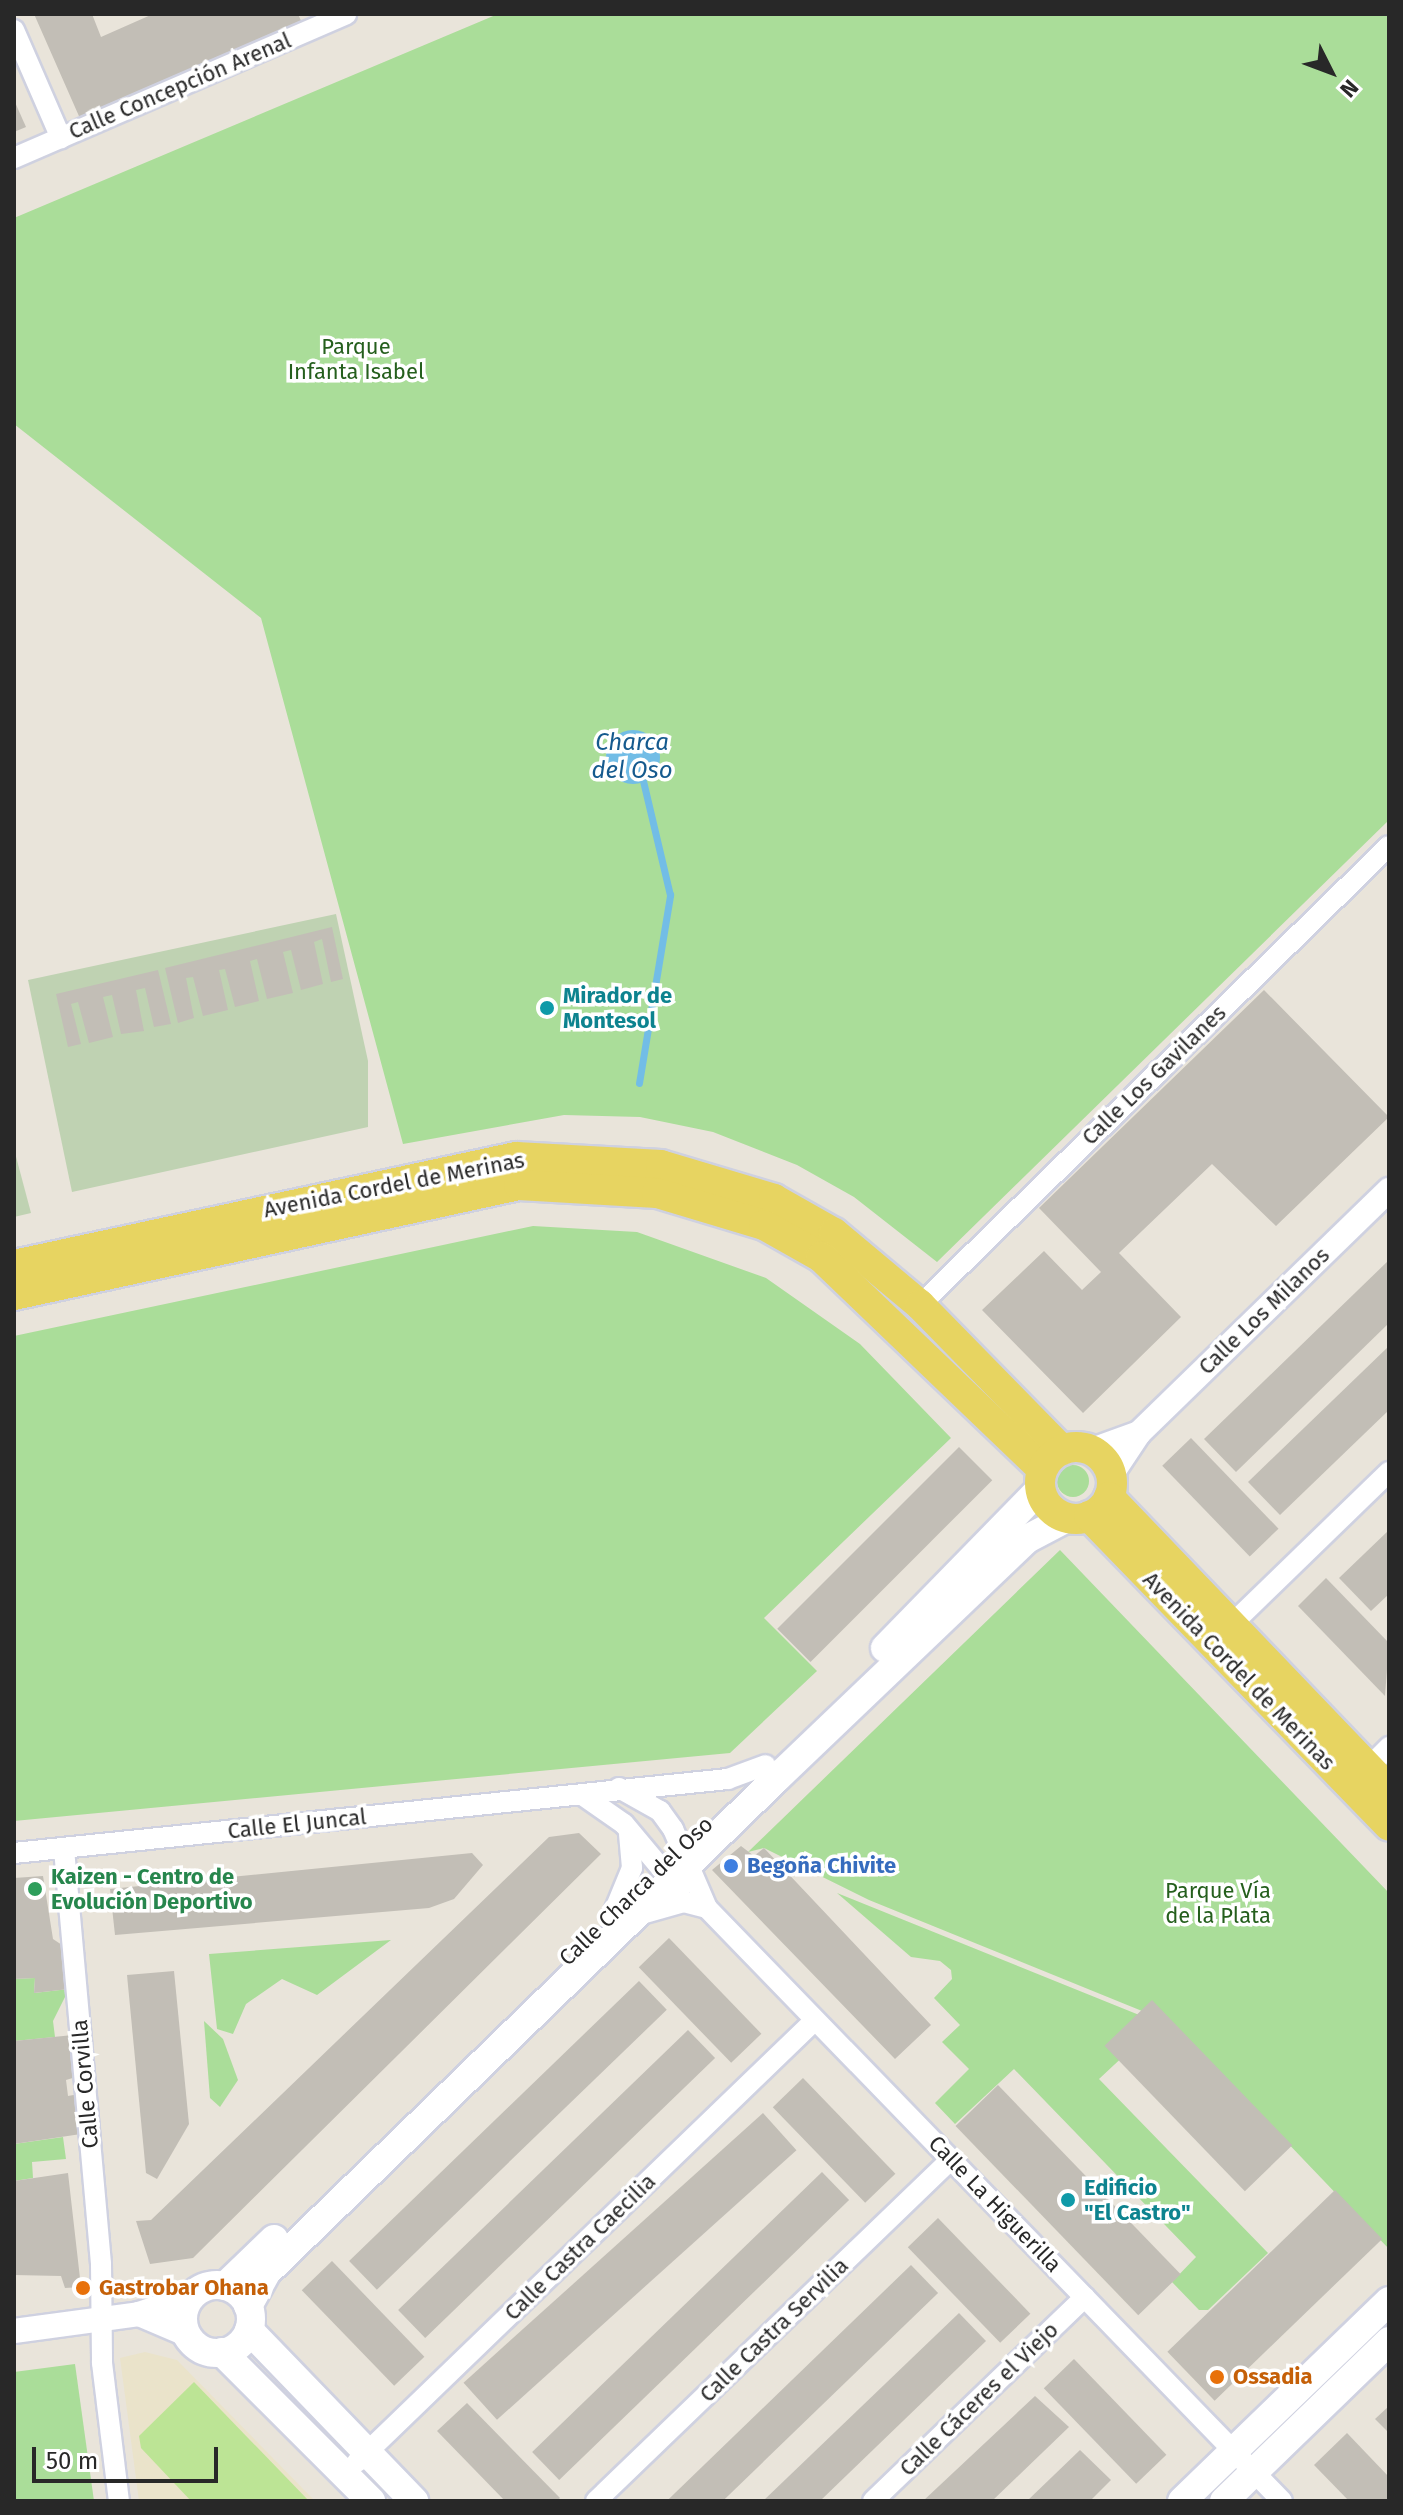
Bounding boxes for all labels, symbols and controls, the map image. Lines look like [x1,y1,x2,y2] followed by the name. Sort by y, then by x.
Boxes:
[65,27,295,145] street label: Calle Concepción Arenal
[1291,32,1371,112] north arrow
[1334,74,1364,103] text: N
[288,333,424,384] park label: Parque Infanta Isabel
[591,729,673,785] water label: Charca del Oso
[563,982,672,1034] place label: Mirador de Montesol
[538,999,556,1017] marker: Mirador de Montesol
[1077,1000,1231,1150] street label: Calle Los Gavilanes
[261,1147,527,1223] street label: Avenida Cordel de Merinas
[1193,1242,1335,1380] street label: Calle Los Milanos
[1137,1566,1341,1776] street label: Avenida Cordel de Merinas
[226,1804,368,1844] street label: Calle El Juncal
[554,1811,718,1971] street label: Calle Charca del Oso
[747,1853,896,1879] place label: Begoña Chivite
[722,1857,740,1875] marker: Begoña Chivite
[51,1863,253,1914] place label: Kaizen - Centro de Evolución Deportivo
[1165,1877,1271,1928] park label: Parque Vía de la Plata
[26,1880,44,1898] marker: Kaizen - Centro de Evolución Deportivo
[66,2018,104,2150] street label: Calle Corvilla
[923,2130,1067,2278] street label: Calle La Higuerilla
[499,2168,661,2326] street label: Calle Castra Caecilia
[1084,2174,1191,2226] place label: Edificio "El Castro"
[1059,2191,1077,2209] marker: Edificio "El Castro"
[694,2252,854,2408] street label: Calle Castra Servilia
[99,2275,269,2301] place label: Gastrobar Ohana
[74,2279,92,2297] marker: Gastrobar Ohana
[894,2316,1064,2482] street label: Calle Cáceres el Viejo
[1233,2364,1313,2390] place label: Ossadia
[1208,2368,1226,2386] marker: Ossadia
[36,2431,222,2481] scale bar
[46,2447,98,2475] text: 50 m

